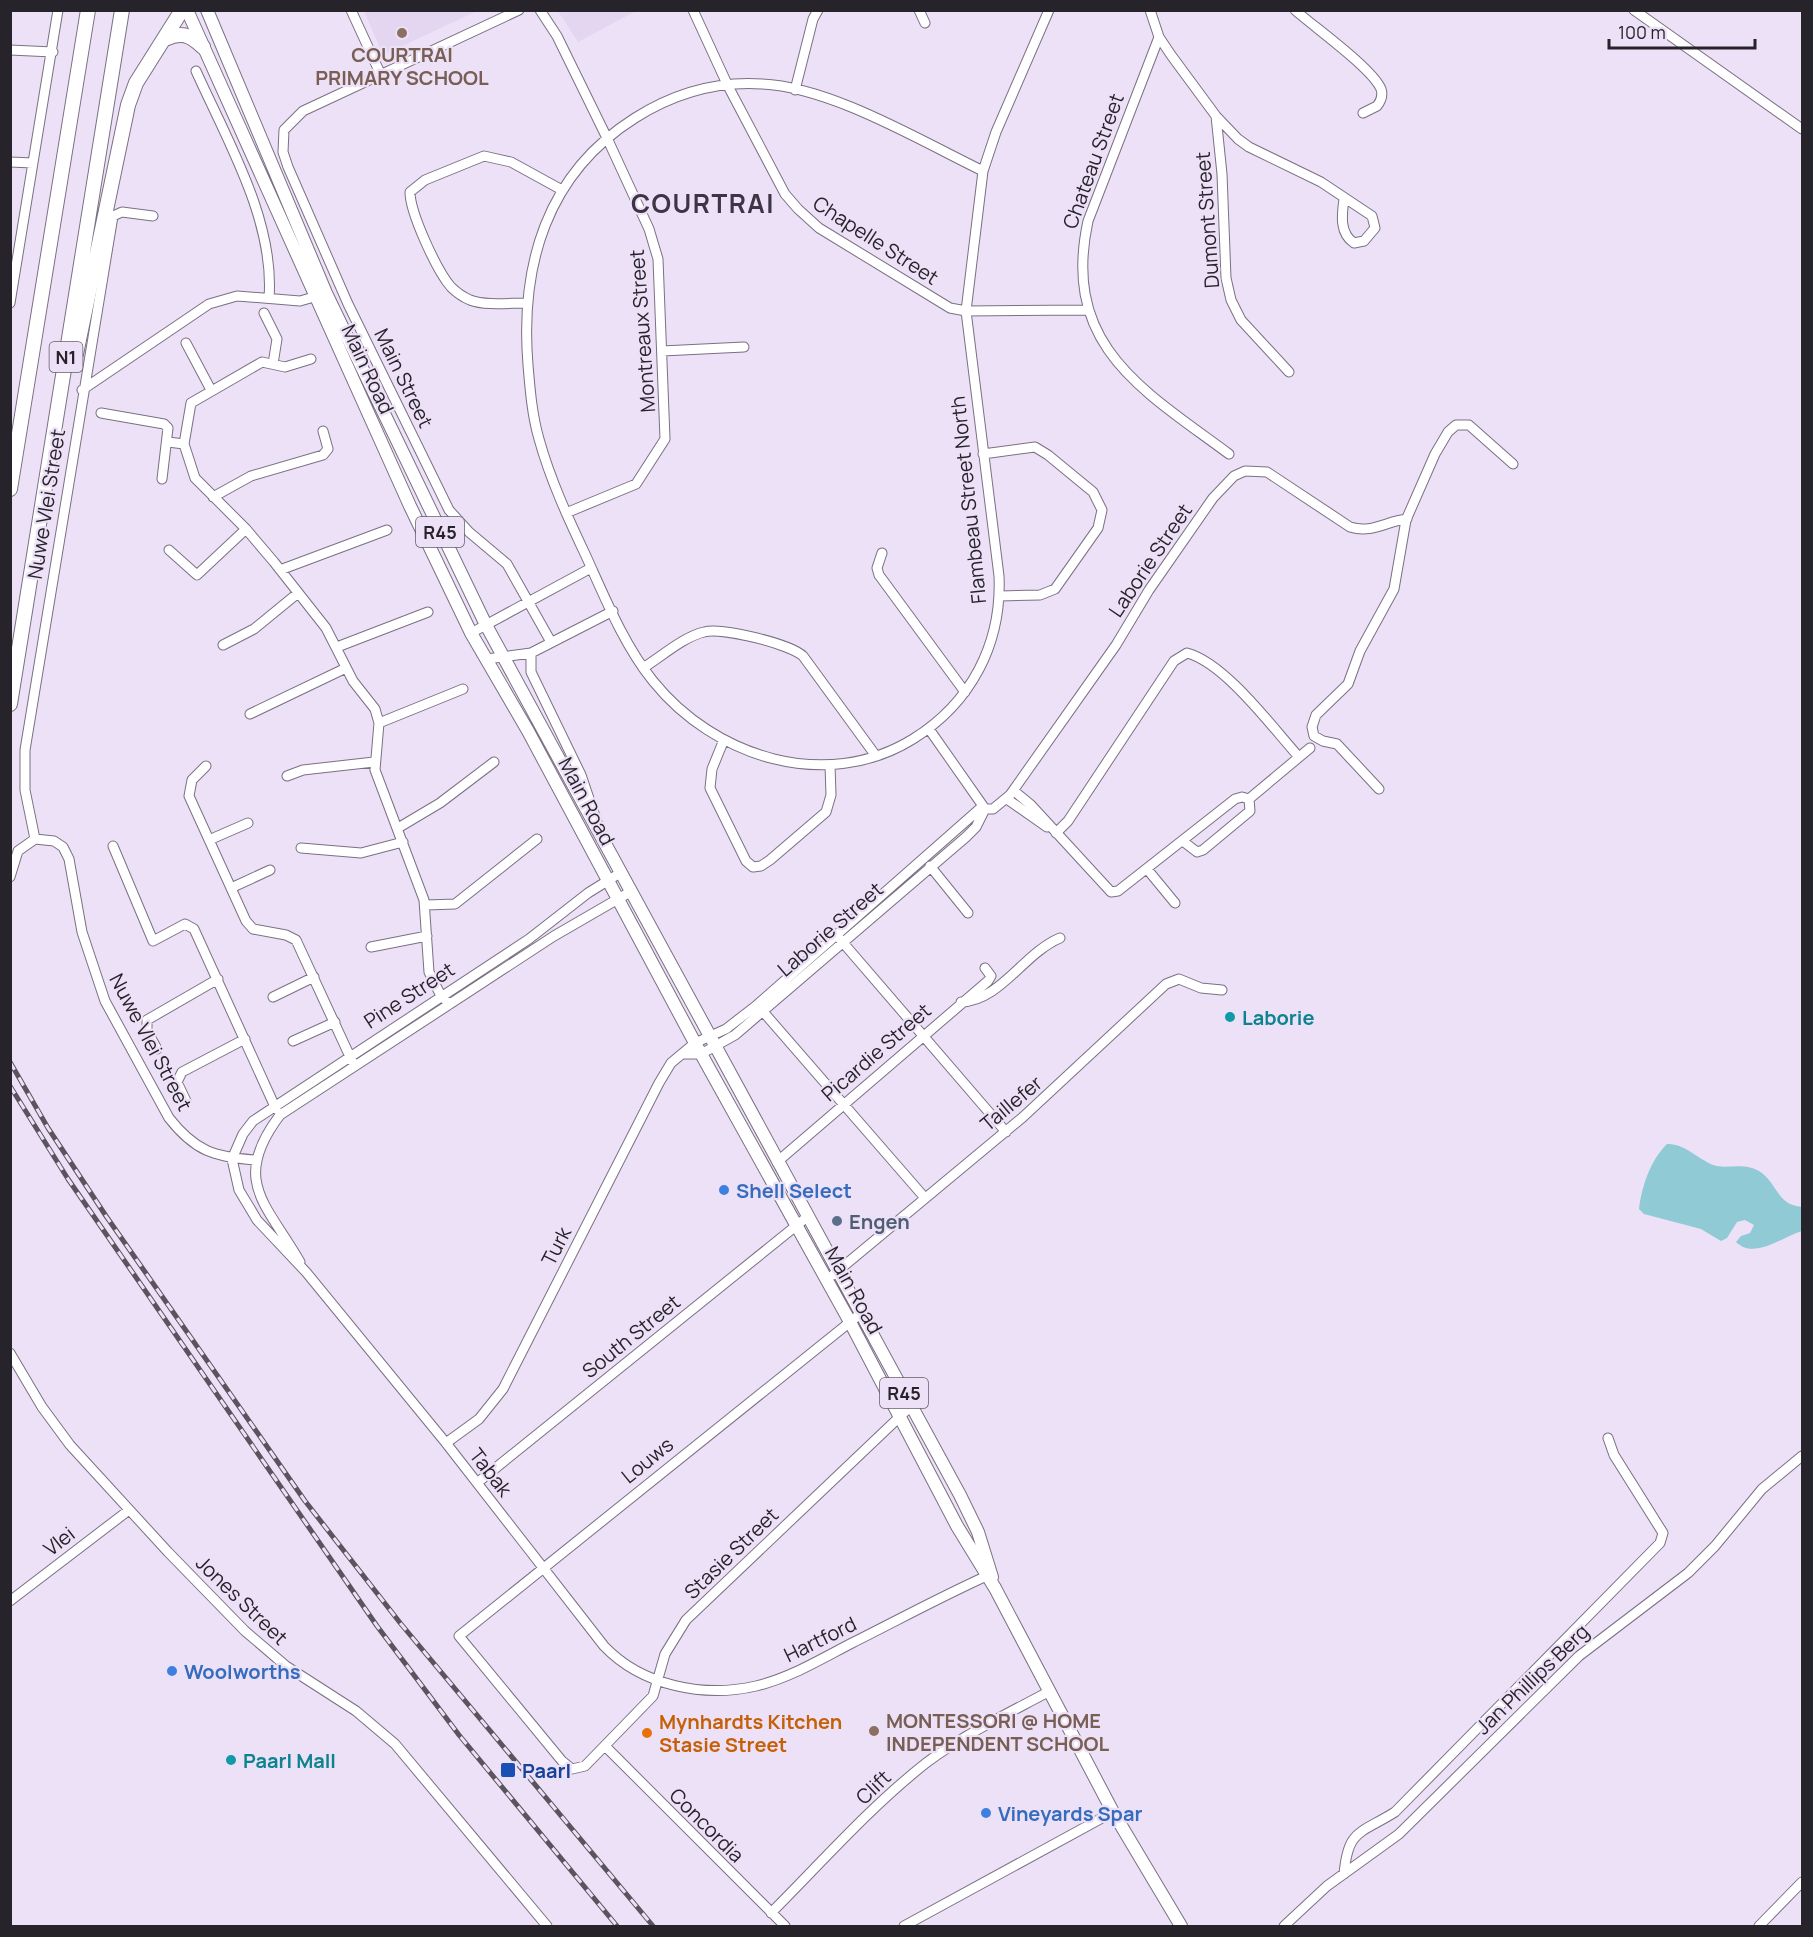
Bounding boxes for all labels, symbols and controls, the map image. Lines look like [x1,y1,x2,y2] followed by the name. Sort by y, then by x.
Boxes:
[1609,12,1754,50] scale bar
[1618,20,1666,44] text: 100 m
[395,26,409,40] marker: COURTRAI PRIMARY SCHOOL
[315,41,489,91] place label: COURTRAI PRIMARY SCHOOL
[1056,90,1130,232] street label: Chateau Street
[1189,151,1225,289] street label: Dumont Street
[631,185,775,221] district label: COURTRAI
[808,189,944,291] street label: Chapelle Street
[623,249,661,413] street label: Montreaux Street
[336,320,400,418] street label: Main Road
[368,324,440,432] street label: Main Street
[50,342,82,372] road number: N1
[944,395,992,605] street label: Flambeau Street North
[21,427,71,581] street label: Nuwe Vlei Street
[1102,498,1198,622] street label: Laborie Street
[416,517,464,547] road number: R45
[553,752,621,850] street label: Main Road
[772,876,888,982] street label: Laborie Street
[358,956,460,1034] street label: Pine Street
[103,969,199,1115] street label: Nuwe Vlei Street
[816,997,936,1107] street label: Picardie Street
[1242,1004,1315,1031] place label: Laborie
[1223,1010,1237,1024] marker: Laborie
[974,1069,1048,1137] street label: Taillefer
[736,1177,852,1204] place label: Shell Select
[717,1183,731,1197] marker: Shell Select
[849,1208,910,1235] place label: Engen
[830,1214,844,1228] marker: Engen
[535,1221,578,1270] street label: Turk
[819,1242,889,1338] street label: Main Road
[576,1288,686,1384] street label: South Street
[880,1378,928,1408] road number: R45
[615,1431,679,1489] street label: Louws
[464,1442,519,1503] street label: Tabak
[678,1501,784,1605] street label: Stasie Street
[38,1520,80,1562] street label: Vlei
[190,1549,294,1651] street label: Jones Street
[779,1610,861,1668] street label: Hartford
[1469,1618,1595,1740] street label: Jan Phillips Berg
[184,1658,301,1685] place label: Woolworths
[165,1664,179,1678] marker: Woolworths
[886,1707,1109,1757] place label: MONTESSORI @ HOME INDEPENDENT SCHOOL
[659,1708,842,1758] place label: Mynhardts Kitchen Stasie Street
[867,1724,881,1738] marker: MONTESSORI @ HOME INDEPENDENT SCHOOL
[640,1726,654,1740] marker: Mynhardts Kitchen Stasie Street
[243,1747,336,1774] place label: Paarl Mall
[224,1753,238,1767] marker: Paarl Mall
[522,1757,571,1784] place label: Paarl
[499,1761,517,1779] marker: Paarl
[850,1764,896,1810] street label: Clift
[664,1782,750,1868] street label: Concordia
[998,1800,1142,1827] place label: Vineyards Spar
[979,1806,993,1820] marker: Vineyards Spar

